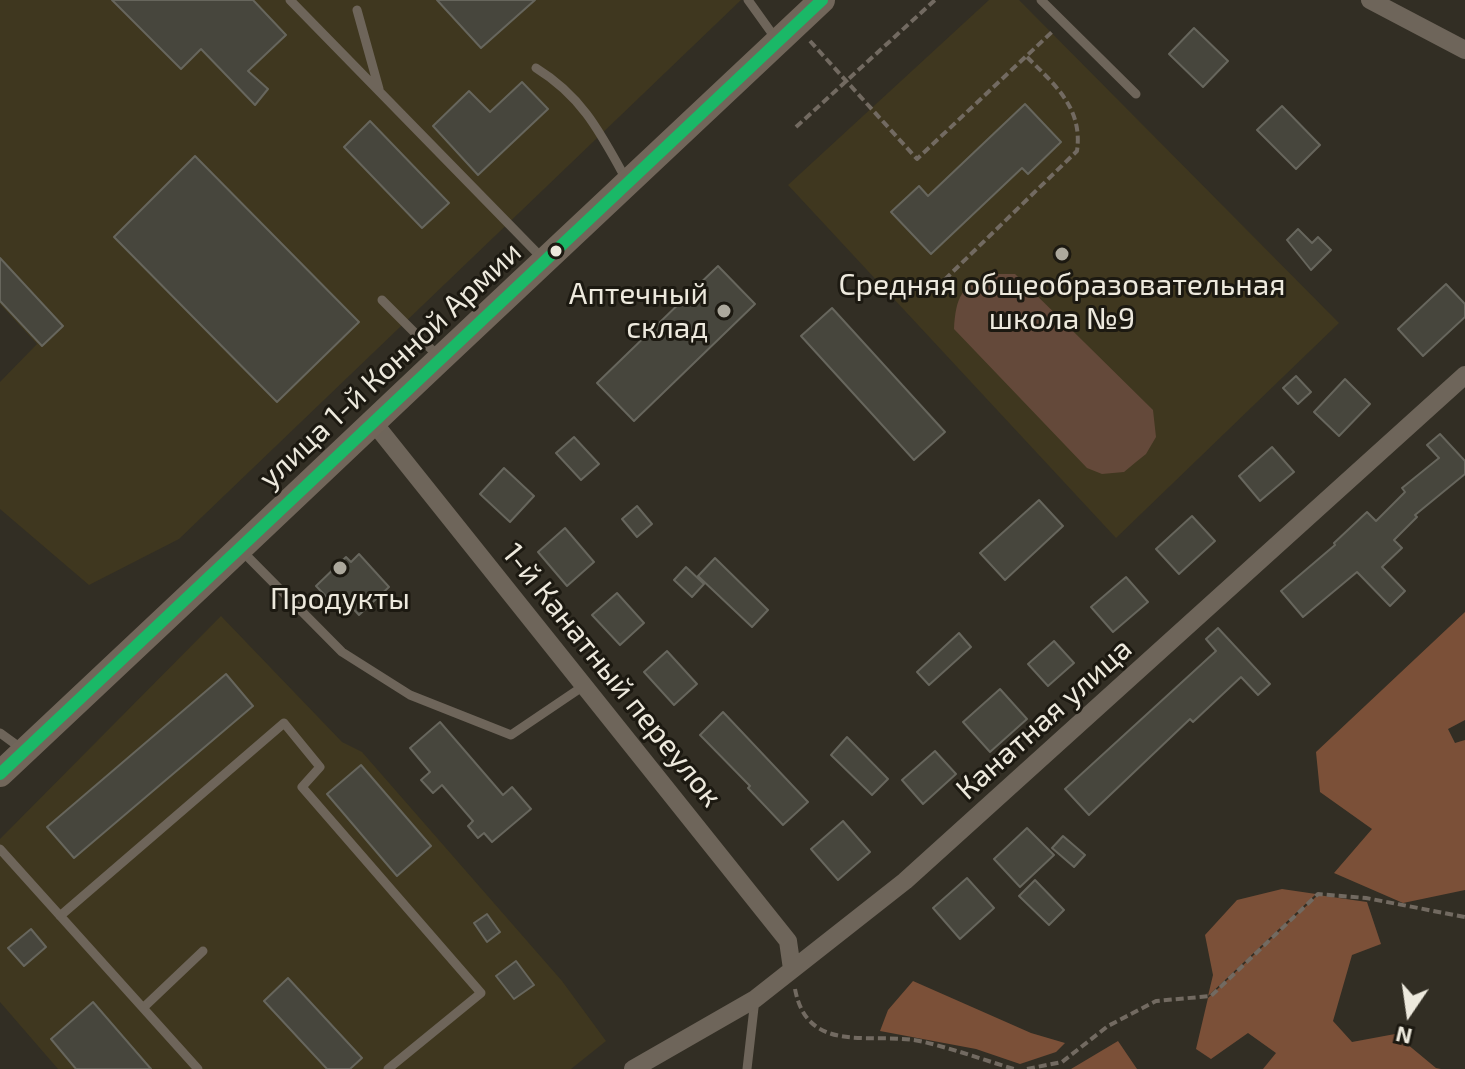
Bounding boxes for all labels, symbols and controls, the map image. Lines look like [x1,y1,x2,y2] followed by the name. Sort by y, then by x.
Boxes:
[251,234,529,496] street label: улица 1-й Конной Армии
[548,243,564,259] unlabelled marker
[1053,245,1071,263] marker: Средняя общеобразовательная школа №9
[838,267,1286,338] place label: Средняя общеобразовательная школа №9
[569,276,708,346] place label: Аптечный склад
[715,302,733,320] marker: Аптечный склад
[495,536,729,814] street label: 1-й Канатный переулок
[331,559,349,577] marker: Продукты
[270,581,410,617] place label: Продукты
[949,631,1139,807] street label: Канатная улица
[1369,973,1449,1053] north arrow
[1393,1022,1414,1051] text: N

